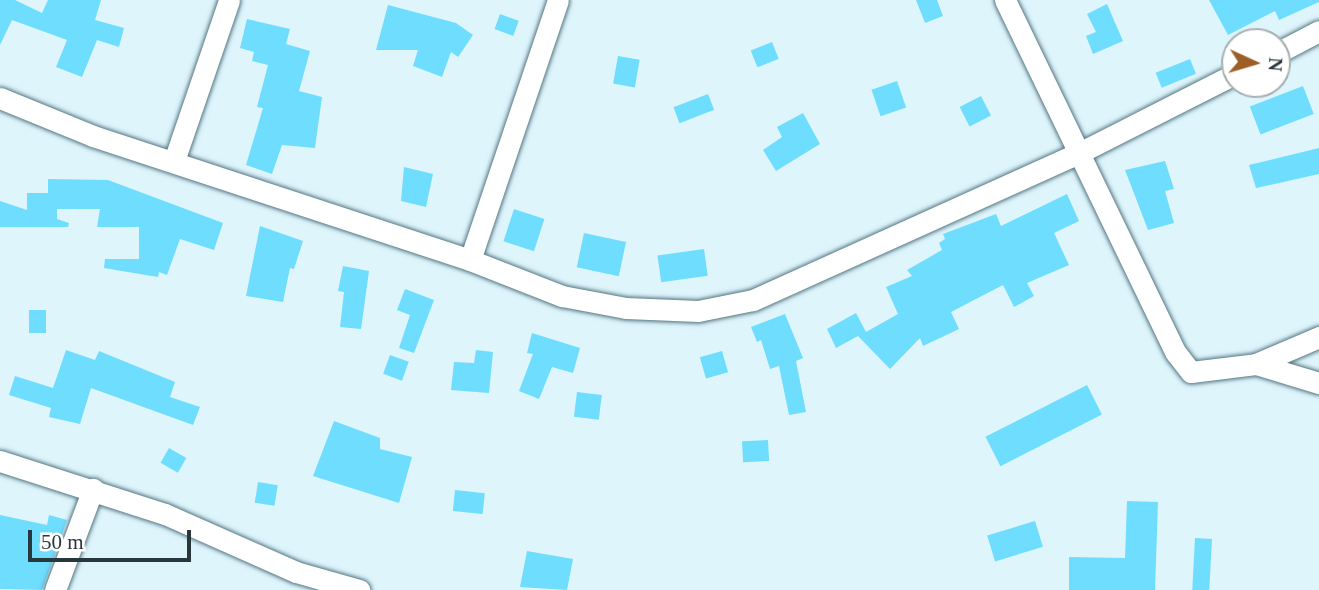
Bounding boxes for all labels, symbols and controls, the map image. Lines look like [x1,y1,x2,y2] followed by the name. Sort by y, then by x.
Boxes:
[1221,28,1291,98] north arrow
[1264,57,1286,72] text: N
[32,516,194,560] scale bar
[41,530,84,554] text: 50 m

